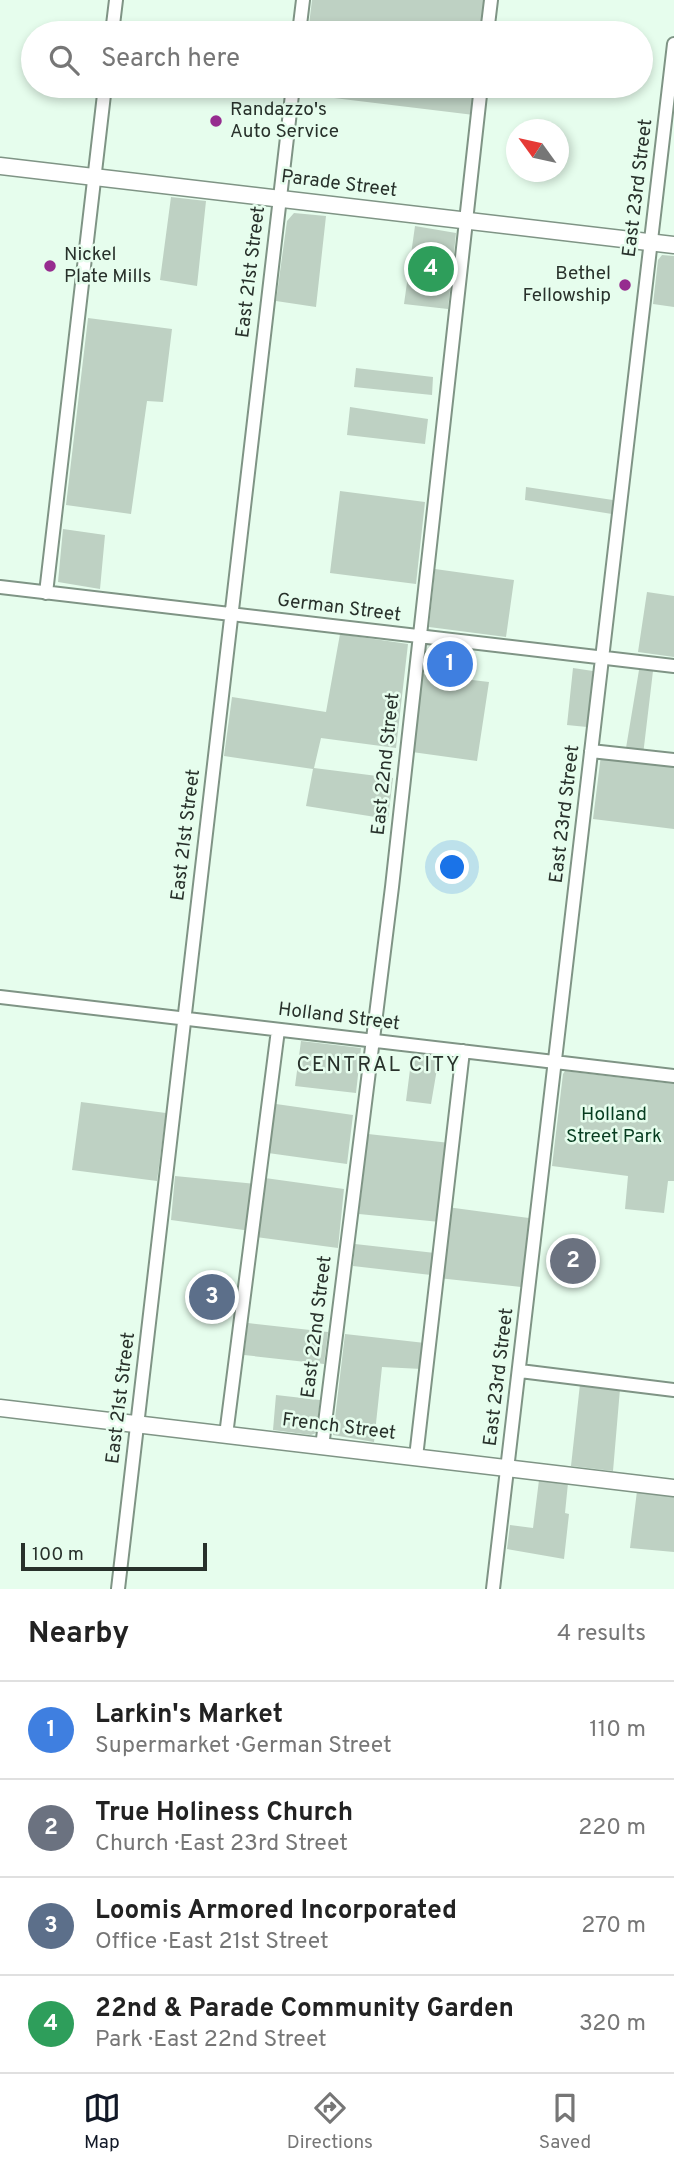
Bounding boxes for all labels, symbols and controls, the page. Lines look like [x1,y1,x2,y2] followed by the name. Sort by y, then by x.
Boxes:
[21,21,653,98] search box
[45,41,83,79] icon: search
[101,43,240,76] text: Search here
[230,98,339,144] place label: Randazzo's Auto Service
[208,113,224,129] marker: Randazzo's Auto Service
[618,118,658,258] street label: East 23rd Street
[506,119,569,182] north arrow
[280,165,398,203] street label: Parade Street
[231,205,271,339] street label: East 21st Street
[64,243,151,289] place label: Nickel Plate Mills
[408,243,454,295] pin: 4
[42,258,58,274] marker: Nickel Plate Mills
[523,262,611,308] place label: Bethel Fellowship
[617,277,633,293] marker: Bethel Fellowship
[276,588,402,628] street label: German Street
[427,638,473,690] pin: 1
[367,691,405,837] street label: East 22nd Street
[545,744,585,884] street label: East 23rd Street
[166,768,206,902] street label: East 21st Street
[435,850,469,884] your location
[277,998,401,1036] street label: Holland Street
[296,1052,462,1079] district label: CENTRAL CITY
[566,1103,662,1149] park label: Holland Street Park
[550,1235,596,1287] pin: 2
[296,1254,338,1400] street label: East 22nd Street
[189,1271,235,1323] pin: 3
[479,1307,519,1447] street label: East 23rd Street
[101,1331,141,1465] street label: East 21st Street
[281,1408,397,1446] street label: French Street
[21,1540,206,1572] scale bar
[32,1543,84,1567] text: 100 m
[28,1616,129,1653] text: Nearby
[557,1620,646,1649] text: 4 results
[95,1699,283,1732] text: Larkin's Market
[46,1716,56,1745] text: 1
[589,1716,646,1745] text: 110 m
[95,1732,392,1761] text: Supermarket · German Street
[95,1797,353,1830] text: True Holiness Church
[44,1814,58,1843] text: 2
[578,1814,646,1843] text: 220 m
[95,1830,348,1859] text: Church · East 23rd Street
[95,1895,457,1928] text: Loomis Armored Incorporated
[44,1912,58,1941] text: 3
[581,1912,646,1941] text: 270 m
[95,1928,329,1957] text: Office · East 21st Street
[95,1993,514,2026] text: 22nd & Parade Community Garden
[44,2010,58,2039] text: 4
[579,2010,646,2039] text: 320 m
[95,2026,327,2055] text: Park · East 22nd Street
[83,2089,121,2155] tab: Map
[287,2089,373,2155] tab: Directions
[539,2089,591,2155] tab: Saved

